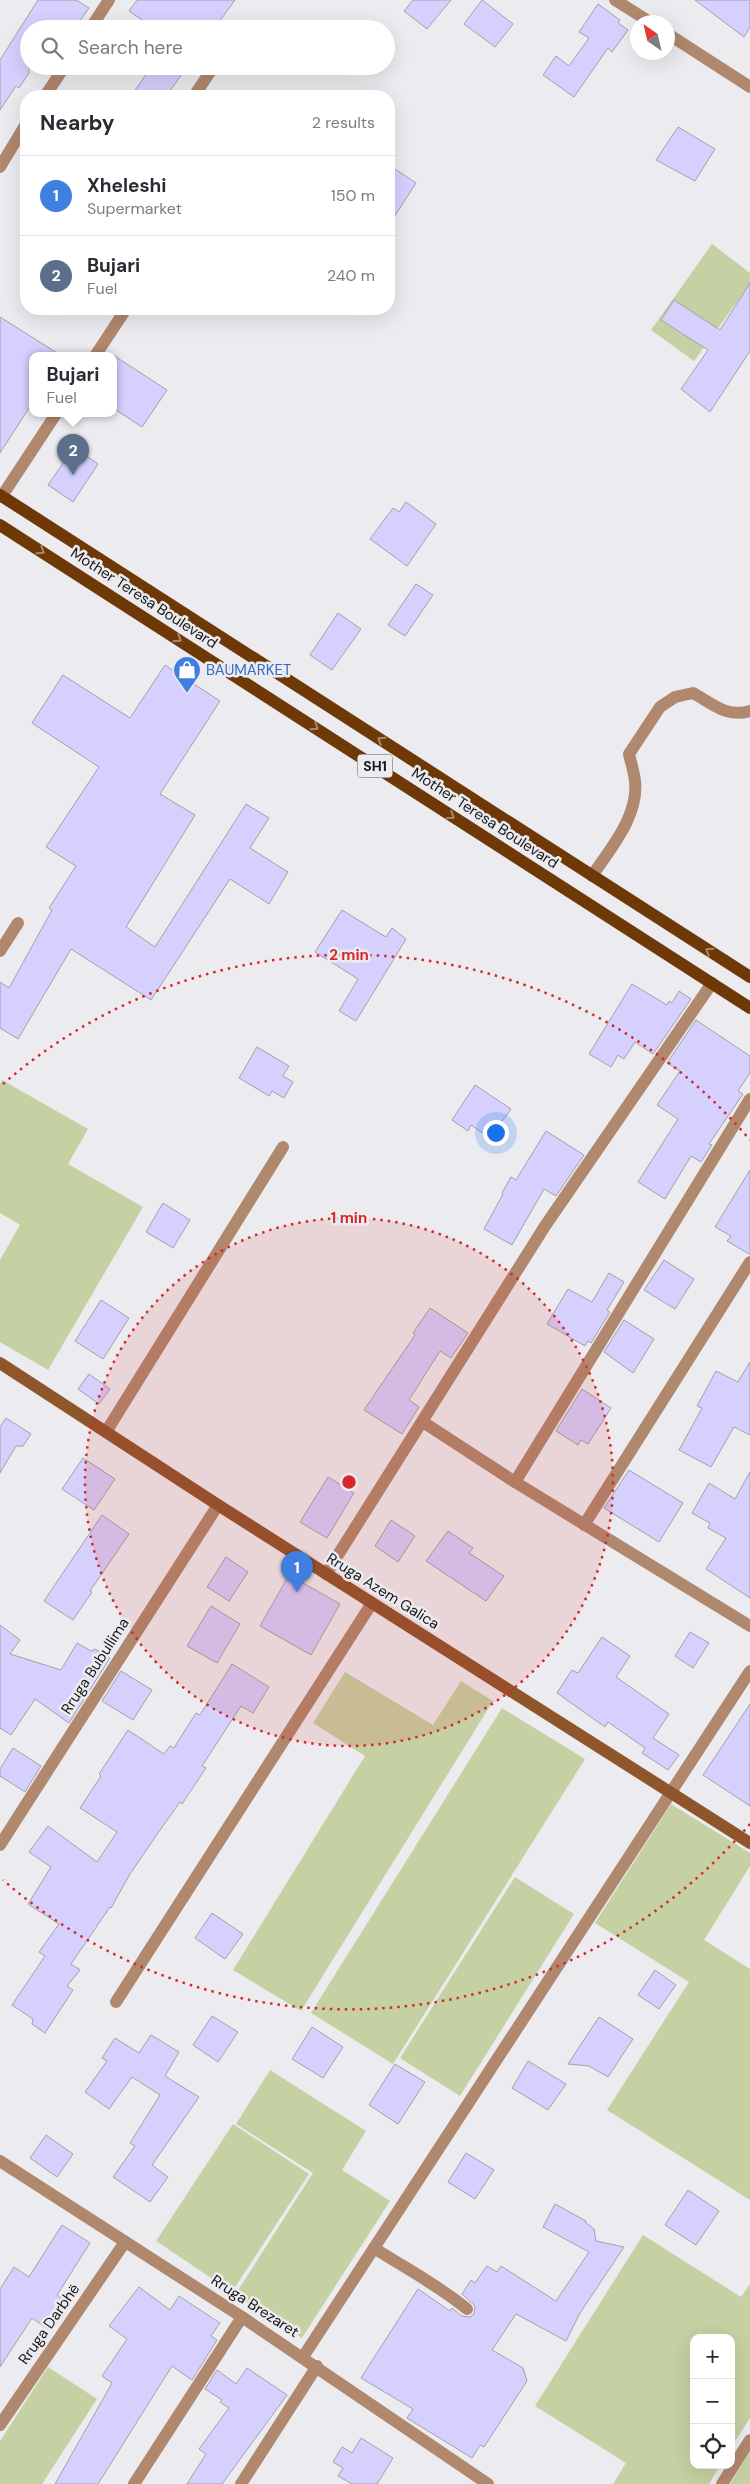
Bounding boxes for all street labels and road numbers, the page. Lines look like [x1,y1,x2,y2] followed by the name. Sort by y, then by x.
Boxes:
[67,543,221,653] street label: Mother Teresa Boulevard
[358,754,392,778] road number: SH1
[408,763,562,873] street label: Mother Teresa Boulevard
[323,1548,443,1634] street label: Rruga Azem Galica
[56,1614,134,1718] street label: Rruga Bubullima
[207,2270,303,2342] street label: Rruga Brezaret
[14,2280,84,2368] street label: Rruga Darbhë

